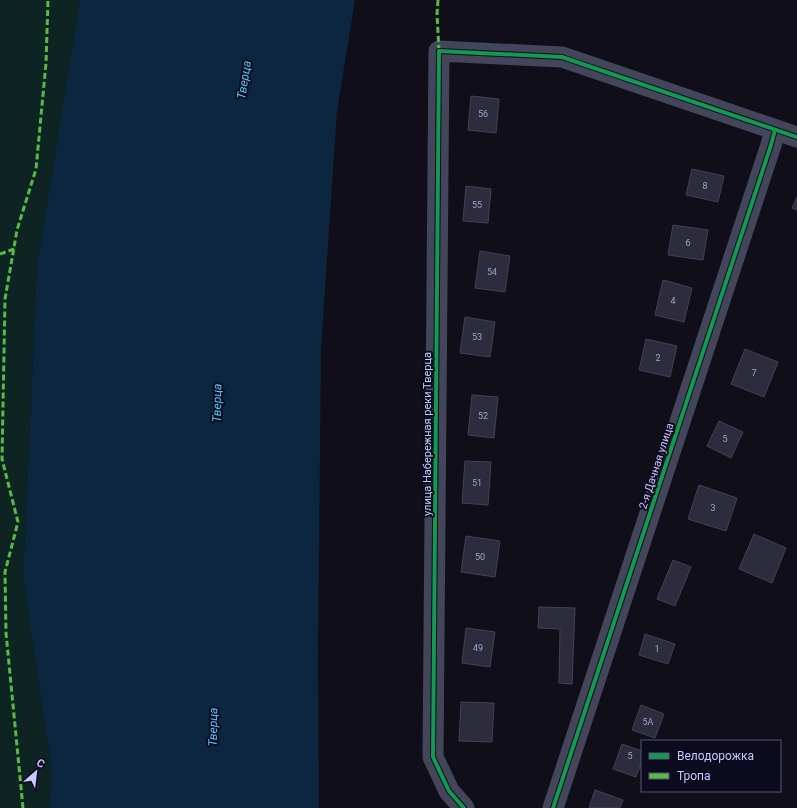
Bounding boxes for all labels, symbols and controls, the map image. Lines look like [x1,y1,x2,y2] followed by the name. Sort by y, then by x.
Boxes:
[234,60,254,100] water label: Тверца
[478,109,488,119] house number: 56
[702,181,708,191] house number: 8
[472,200,482,210] house number: 55
[685,238,691,248] house number: 6
[487,267,497,277] house number: 54
[670,296,676,306] house number: 4
[472,332,482,342] house number: 53
[421,352,434,516] street label: улица Набережная реки Тверца
[655,353,661,363] house number: 2
[751,368,757,378] house number: 7
[210,383,224,423] water label: Тверца
[478,411,488,421] house number: 52
[636,422,676,511] street label: 2-я Дачная улица
[722,434,728,444] house number: 5
[472,478,482,488] house number: 51
[710,503,716,513] house number: 3
[475,552,485,562] house number: 50
[473,643,483,653] house number: 49
[654,644,660,654] house number: 1
[206,707,220,747] water label: Тверца
[643,717,654,727] house number: 5А
[641,740,781,792] legend
[677,749,754,763] text: Велодорожка
[627,751,633,761] house number: 5
[16,752,56,792] north arrow
[34,756,47,771] text: С
[677,769,711,783] text: Тропа

